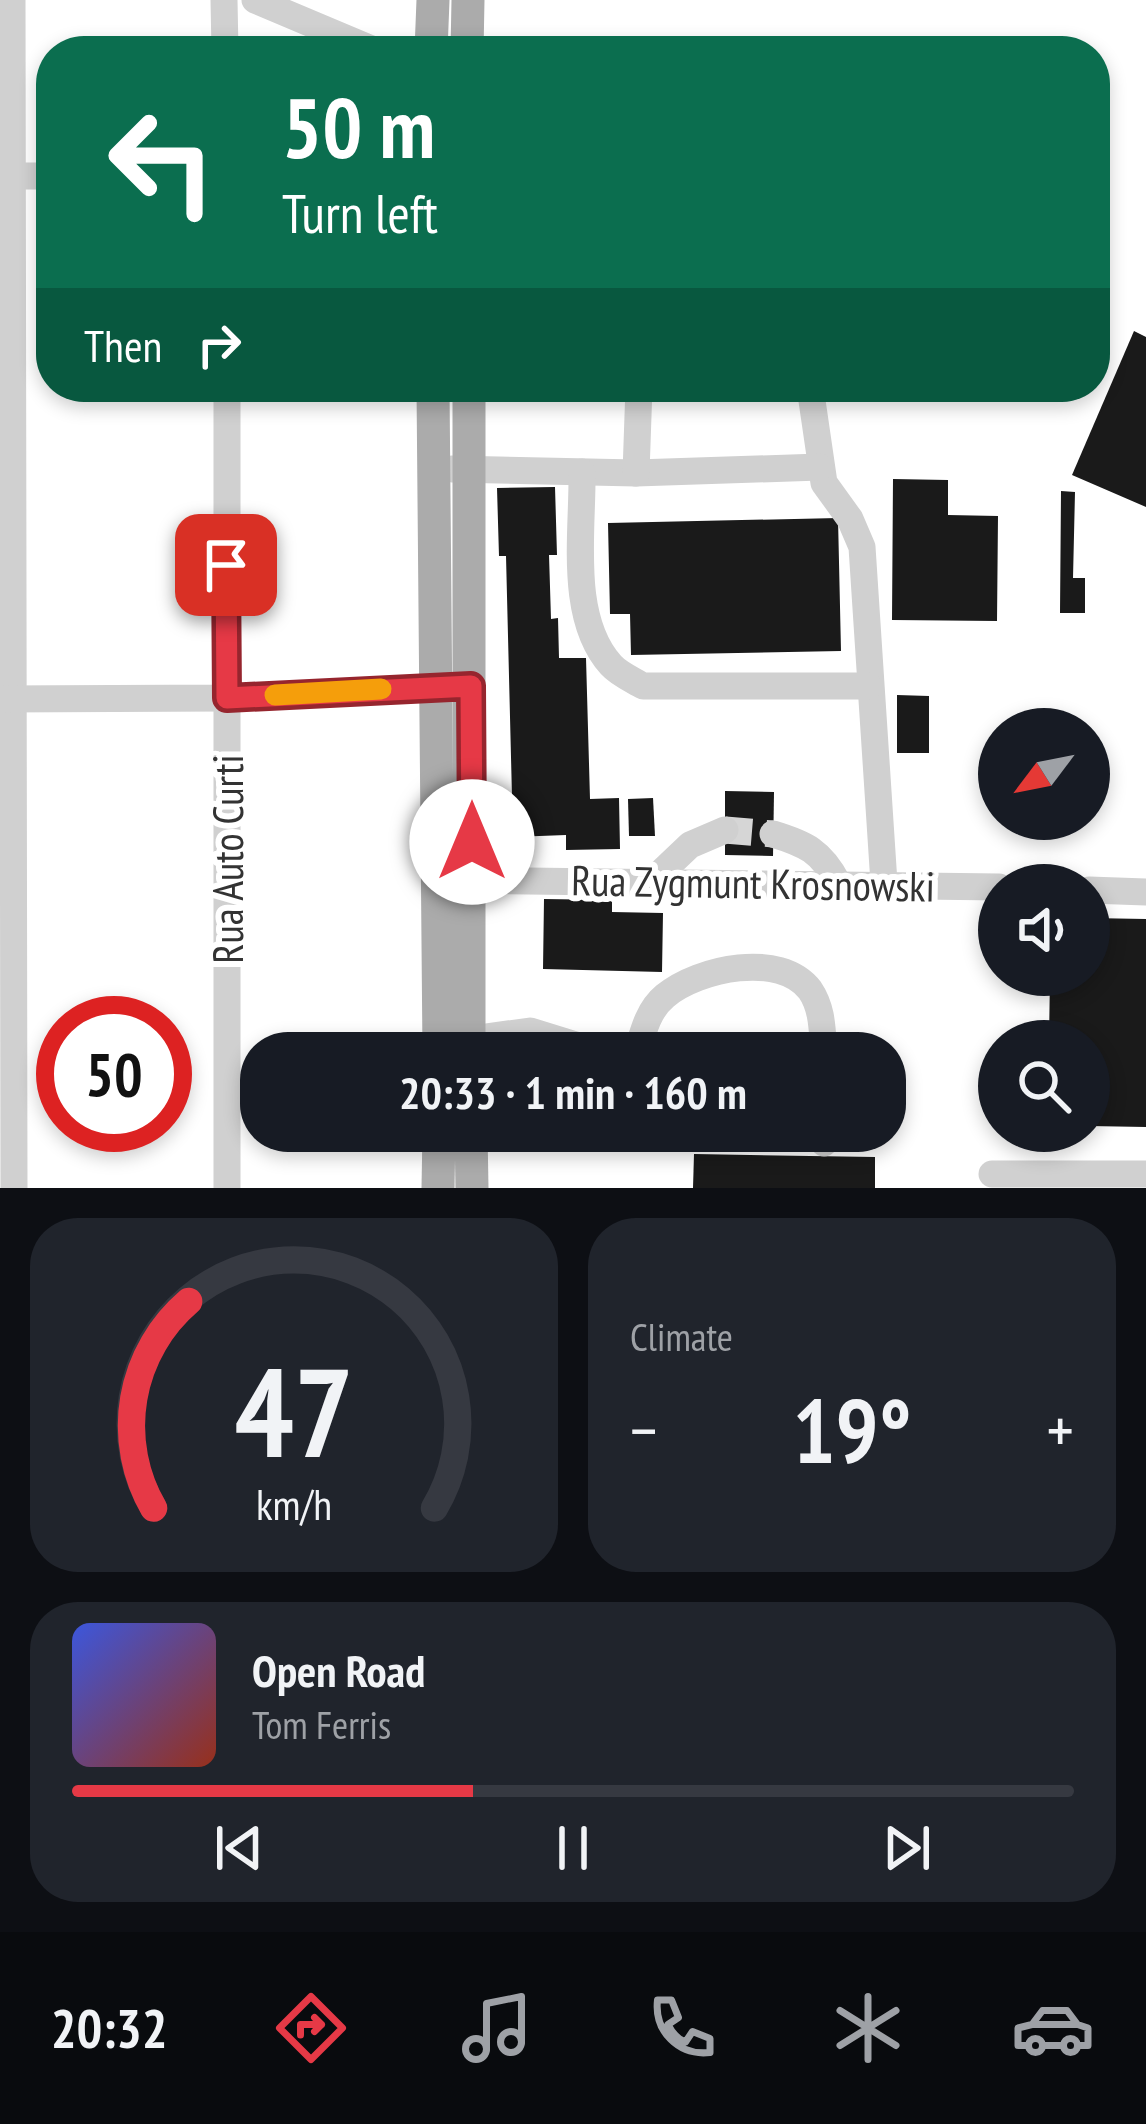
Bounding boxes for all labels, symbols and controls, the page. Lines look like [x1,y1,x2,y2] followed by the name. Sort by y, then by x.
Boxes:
[282,72,435,181] text: 50 m
[84,84,240,240] icon: left
[282,178,438,248] text: Turn left
[186,312,252,378] icon: right
[84,316,162,374] text: Then
[175,514,277,616] pin
[193,532,259,598] icon: arrive
[978,708,1110,840] north arrow
[978,708,1110,1152] map controls
[200,754,255,964] street label: Rua Auto Curti
[409,779,535,905] position arrow
[571,852,935,914] street label: Rua Zygmunt Krosnowski
[978,864,1110,996] button: sound
[36,996,192,1152] speed limit sign: 50
[978,1020,1110,1152] button: search
[399,1063,747,1121] text: 20:33 · 1 min · 160 m
[630,1311,733,1362] text: Climate
[234,1330,354,1491] text: 47
[793,1371,911,1488] text: 19°
[630,1387,657,1472] text: −
[1047,1387,1074,1472] text: +
[256,1476,332,1532] text: km/h
[252,1641,425,1699] text: Open Road
[252,1699,391,1750] text: Tom Ferris
[206,1815,272,1881] icon: previous
[540,1815,606,1881] icon: pause
[874,1815,940,1881] icon: next
[269,1986,353,2070] icon: directions
[455,1986,539,2070] icon: music
[640,1986,724,2070] icon: phone
[826,1986,910,2070] icon: climate
[1011,1986,1095,2070] icon: car
[51,1993,168,2063] text: 20:32

